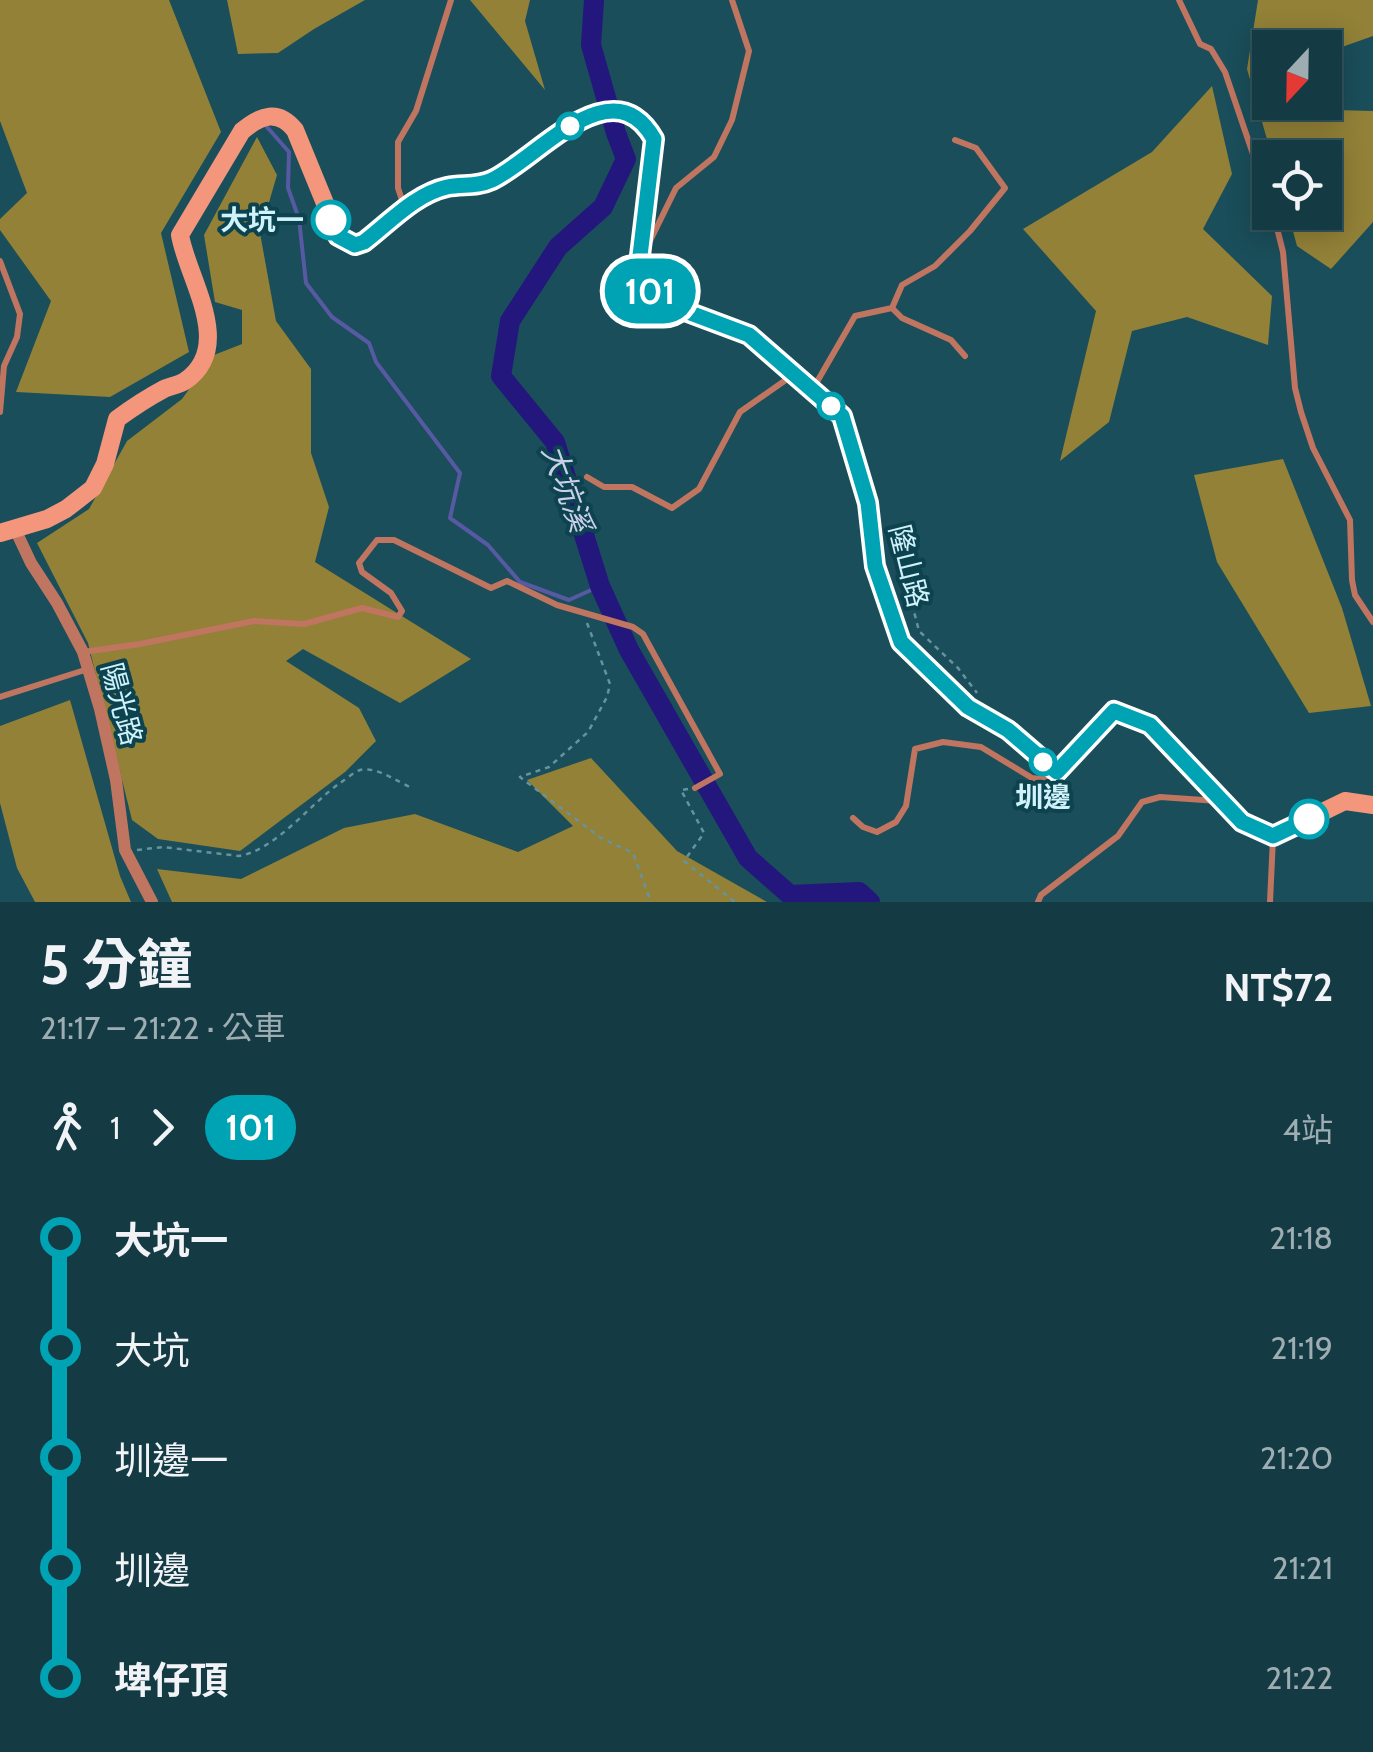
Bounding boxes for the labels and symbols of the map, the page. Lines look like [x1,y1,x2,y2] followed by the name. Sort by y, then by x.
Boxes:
[1252,30,1342,120] north arrow
[557,113,583,139] unlabelled marker
[312,201,350,239] marker: 大坑一
[220,203,304,237] place label: 大坑一
[592,258,708,324] line badge: 101
[818,393,844,419] unlabelled marker
[534,439,601,540] water label: 大坑溪
[882,521,936,611] street label: 隆山路
[95,659,149,749] street label: 陽光路
[1030,749,1056,775] marker: 圳邊
[1015,780,1071,814] place label: 圳邊
[1290,800,1328,838] unlabelled marker

